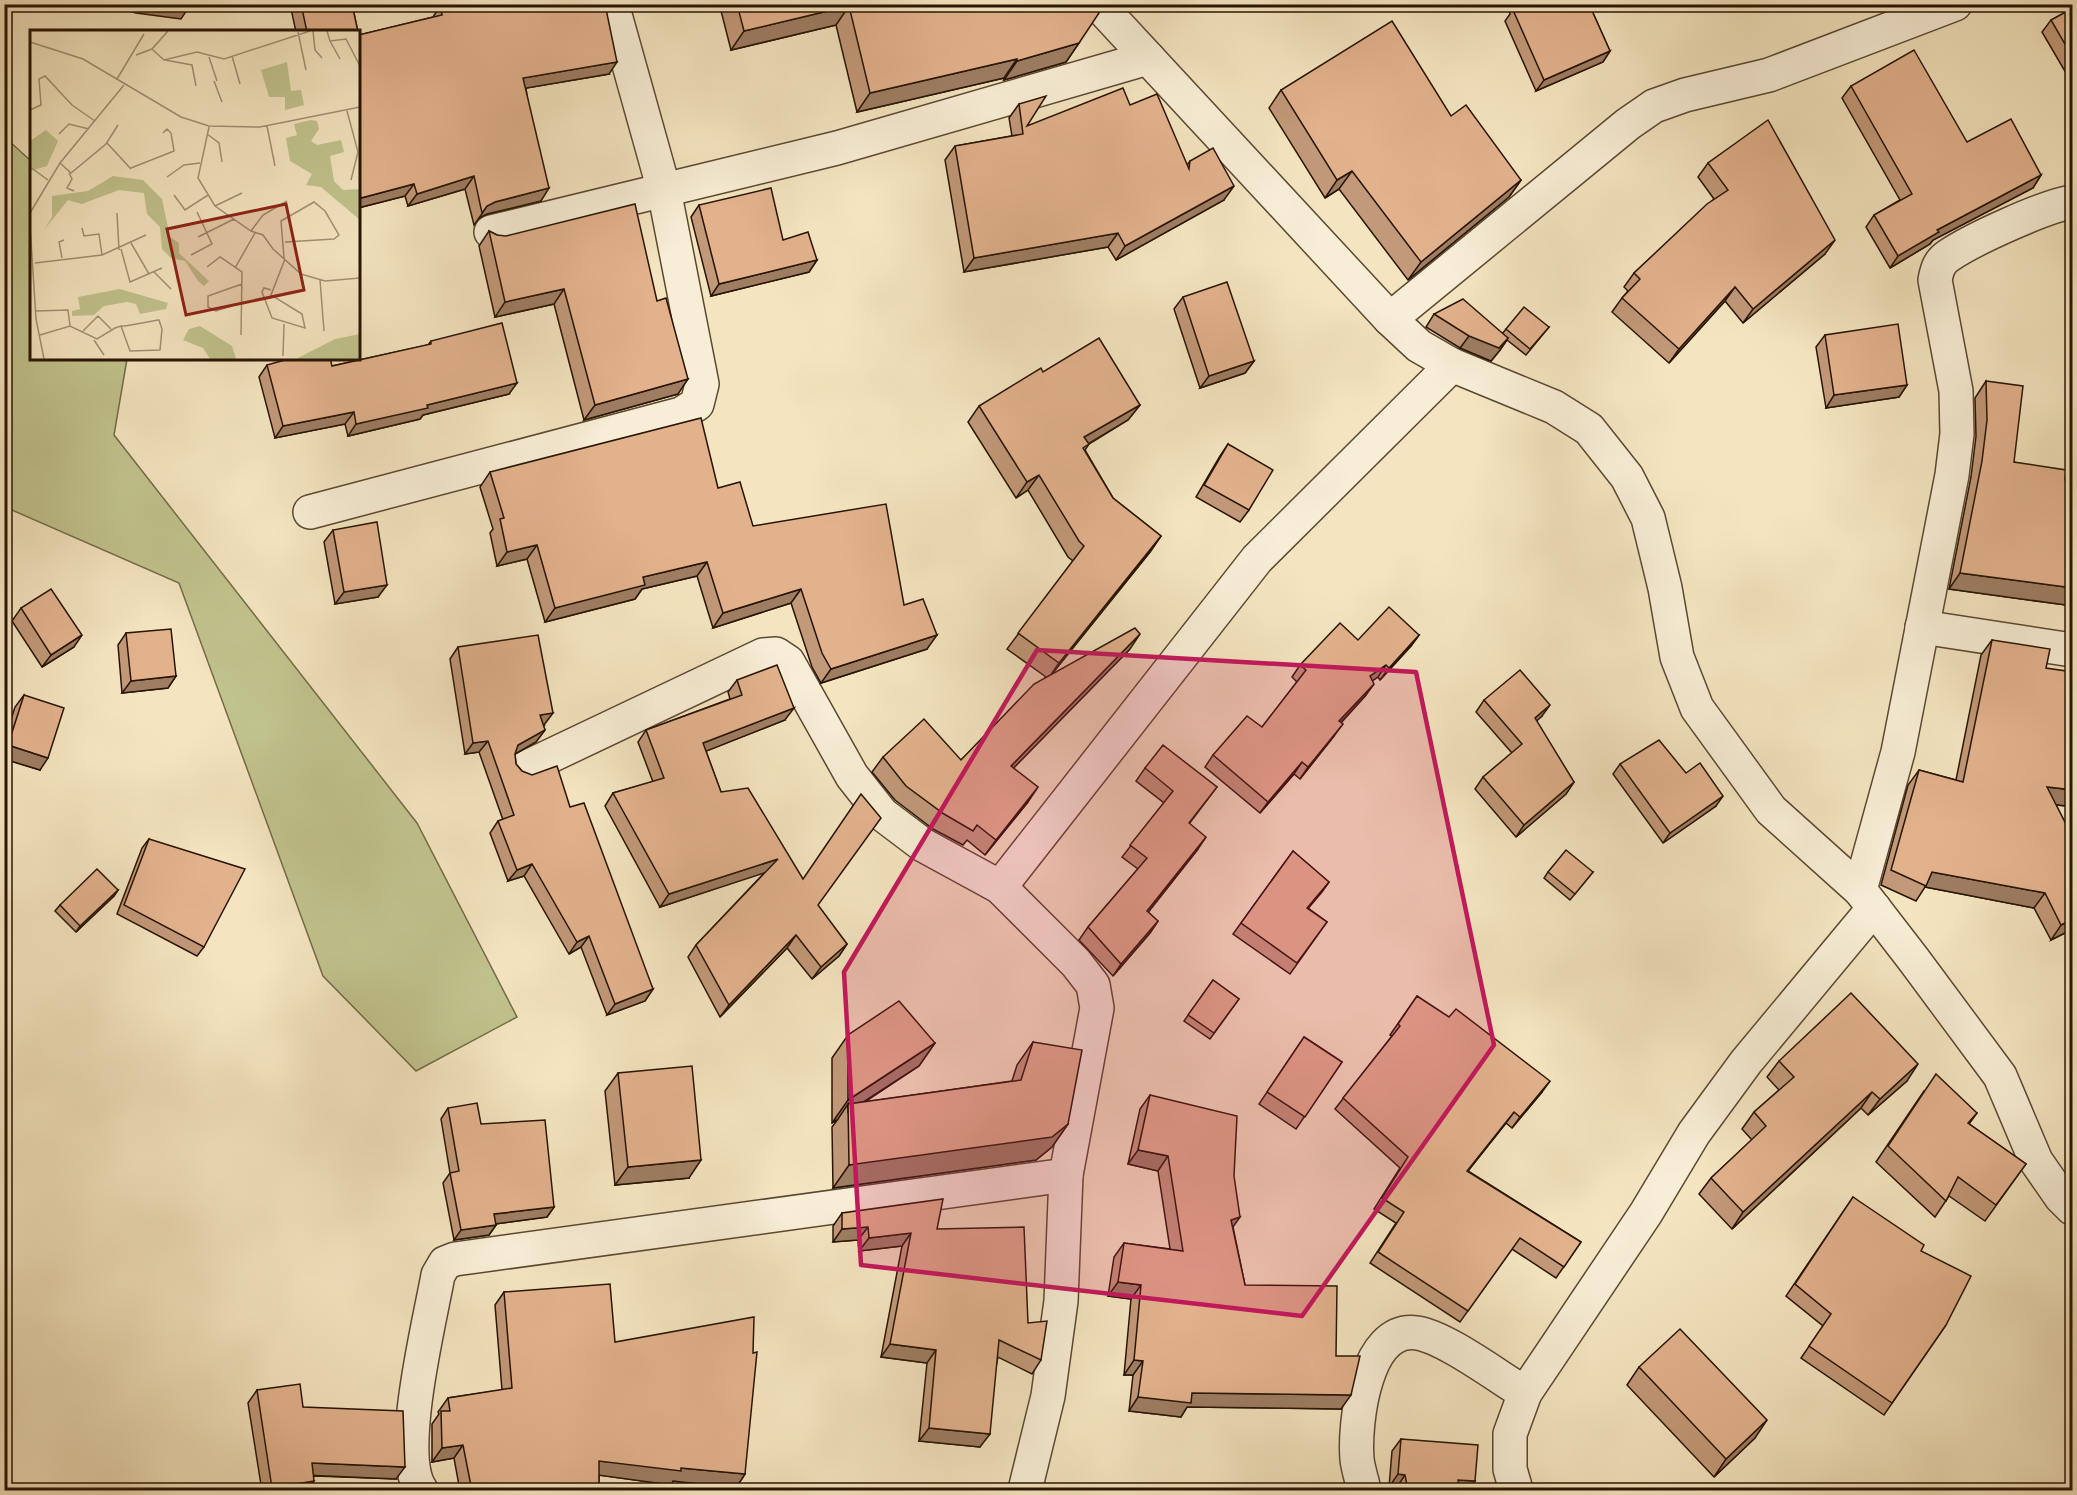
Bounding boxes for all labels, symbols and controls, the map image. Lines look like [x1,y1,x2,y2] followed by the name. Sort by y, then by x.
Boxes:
[30,30,360,360] inset map

